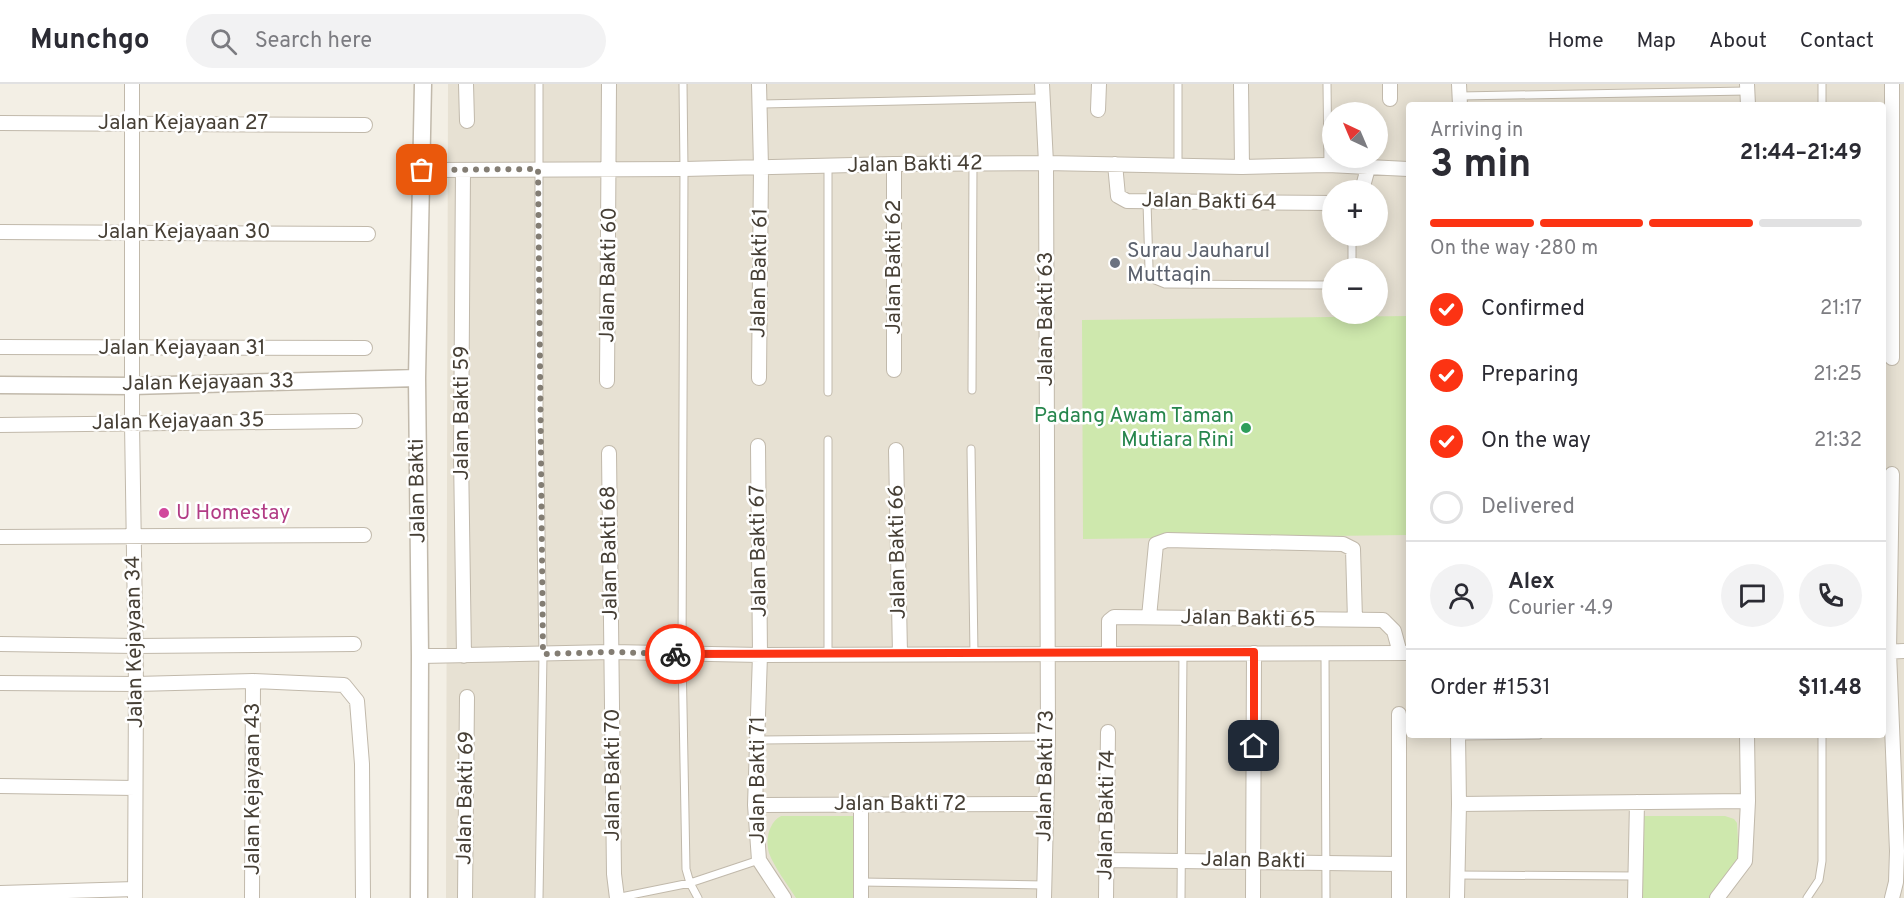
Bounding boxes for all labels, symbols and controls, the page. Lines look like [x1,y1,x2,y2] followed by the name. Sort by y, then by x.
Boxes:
[186,14,606,68] search box
[30,23,150,59] text: Munchgo
[207,25,240,58] icon: search
[255,28,372,55] text: Search here
[1548,28,1604,55] text: Home
[1637,28,1676,55] text: Map
[1709,28,1767,55] text: About
[1800,28,1874,55] text: Contact
[1322,102,1388,168] north arrow
[1322,102,1388,324] map controls
[98,110,268,137] street label: Jalan Kejayaan 27
[1430,118,1523,144] text: Arriving in
[1740,140,1862,167] text: 21:44–21:49
[1430,142,1531,191] text: 3 min
[396,144,447,195] pin
[847,150,983,180] street label: Jalan Bakti 42
[405,153,438,186] icon: bag
[1322,180,1388,246] button: +
[1141,187,1277,217] street label: Jalan Bakti 64
[881,199,908,335] street label: Jalan Bakti 62
[594,207,624,343] street label: Jalan Bakti 60
[745,208,775,338] street label: Jalan Bakti 61
[98,219,270,246] street label: Jalan Kejayaan 30
[1430,236,1598,262] text: On the way · 280 m
[1127,238,1270,289] place label: Surau Jauharul Muttaqin
[1033,251,1060,387] street label: Jalan Bakti 63
[1108,256,1122,270] marker: Surau Jauharul Muttaqin
[1322,258,1388,324] button: −
[1430,293,1463,326] icon: check
[1481,296,1585,323] text: Confirmed
[1820,296,1862,322] text: 21:17
[98,335,266,362] street label: Jalan Kejayaan 31
[449,345,476,481] street label: Jalan Bakti 59
[1430,359,1463,392] icon: check
[1481,362,1579,389] text: Preparing
[1813,362,1862,388] text: 21:25
[122,368,294,398] street label: Jalan Kejayaan 33
[1034,403,1234,454] place label: Padang Awam Taman Mutiara Rini
[91,407,265,437] street label: Jalan Kejayaan 35
[1239,421,1253,435] marker: Padang Awam Taman Mutiara Rini
[1430,425,1463,458] icon: check
[1481,428,1591,455] text: On the way
[1814,428,1862,454] text: 21:32
[404,438,432,544] street label: Jalan Bakti
[744,484,774,618] street label: Jalan Bakti 67
[883,484,913,620] street label: Jalan Bakti 66
[595,485,625,621] street label: Jalan Bakti 68
[1481,494,1575,521] text: Delivered
[176,500,290,527] place label: U Homestay
[157,506,171,520] marker: U Homestay
[120,555,150,729] street label: Jalan Kejayaan 34
[1430,564,1493,627] button: person
[1721,564,1784,627] button: chat
[1799,564,1862,627] button: phone
[1508,569,1555,596] text: Alex
[1508,596,1613,622] text: Courier · 4.9
[1180,604,1316,634] street label: Jalan Bakti 65
[645,624,705,684] courier
[659,638,692,671] icon: bike
[1430,675,1551,702] text: Order #1531
[1798,675,1862,702] text: $11.48
[240,703,267,875] street label: Jalan Kejayaan 43
[600,709,627,841] street label: Jalan Bakti 70
[1031,710,1061,842] street label: Jalan Bakti 73
[745,716,772,844] street label: Jalan Bakti 71
[1228,720,1279,771] pin
[1237,729,1270,762] icon: home
[451,731,481,865] street label: Jalan Bakti 69
[1092,749,1122,881] street label: Jalan Bakti 74
[834,791,966,818] street label: Jalan Bakti 72
[1200,847,1306,875] street label: Jalan Bakti

